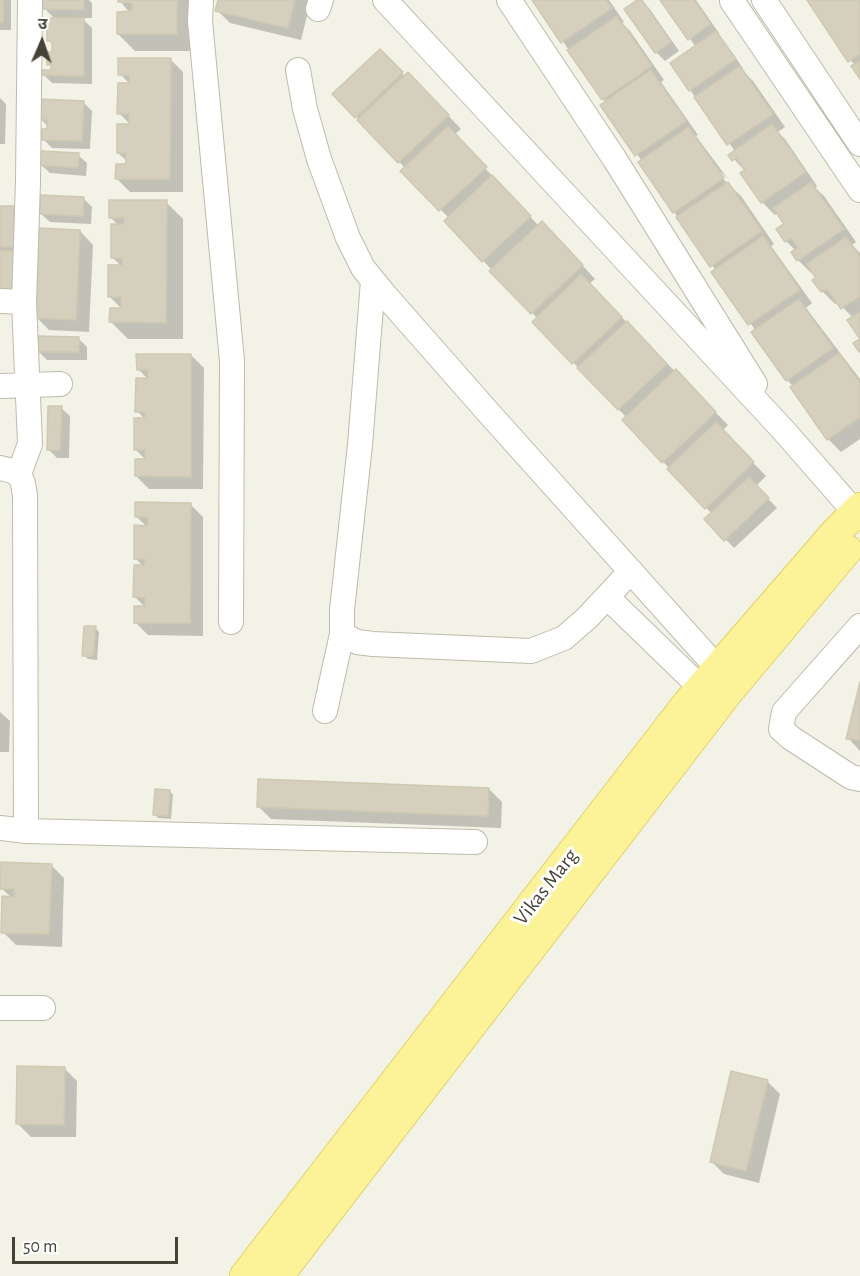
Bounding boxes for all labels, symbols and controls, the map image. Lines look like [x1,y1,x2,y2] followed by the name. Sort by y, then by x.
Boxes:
[12,12,72,72] north arrow
[38,16,48,32] text: उ
[508,844,584,930] street label: Vikas Marg
[15,1225,182,1263] scale bar
[23,1238,57,1256] text: 50 m

